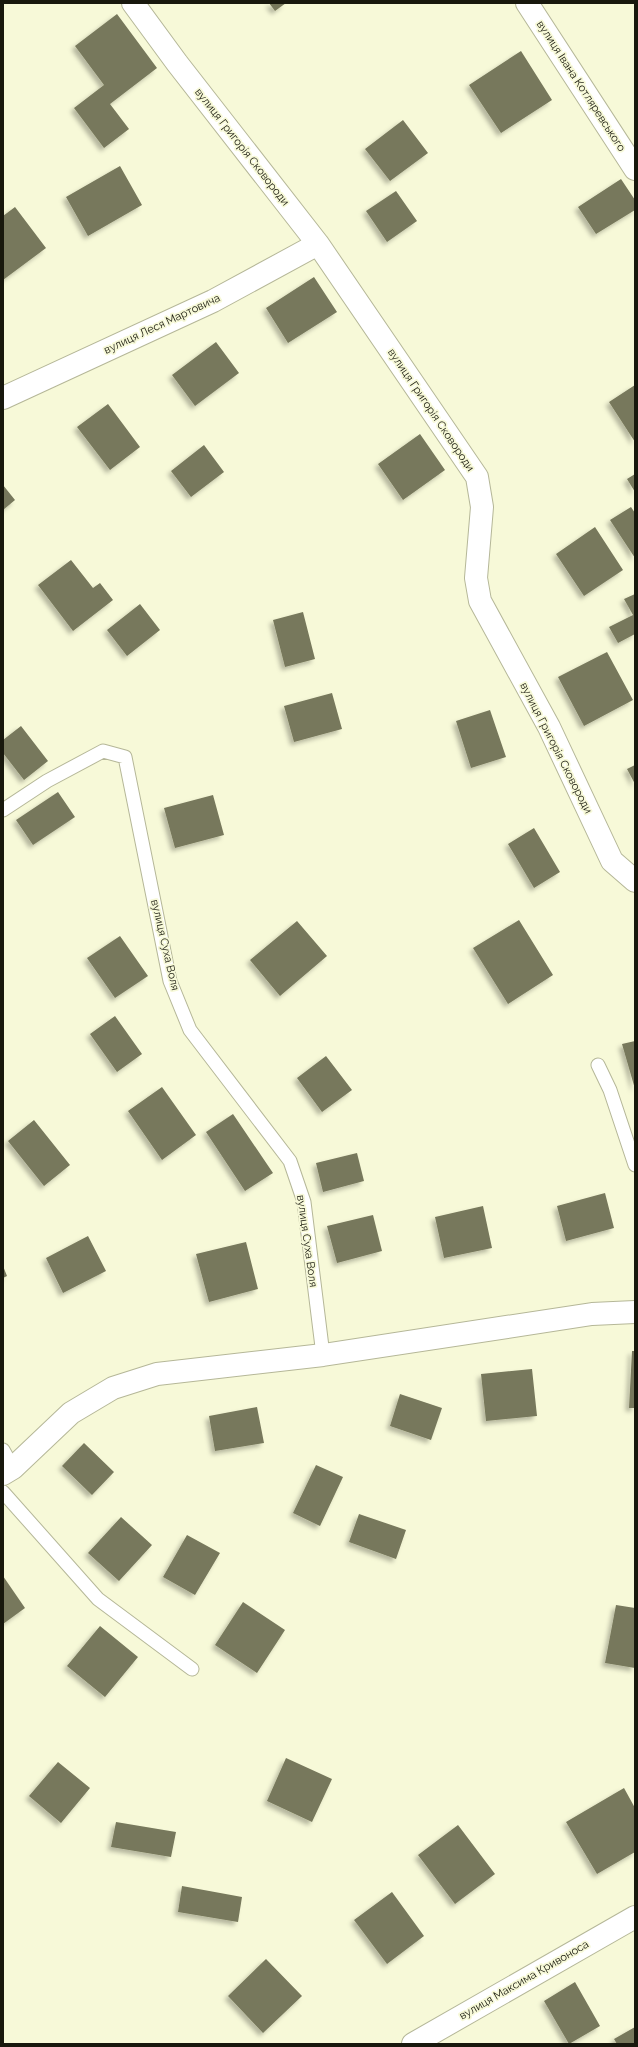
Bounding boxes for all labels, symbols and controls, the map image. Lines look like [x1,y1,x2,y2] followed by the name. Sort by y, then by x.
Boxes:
[534,18,628,154] street label: вулиця Івана Котляревського
[192,86,292,208] street label: вулиця Григорія Сковороди
[102,291,222,357] street label: вулиця Леся Мартовича
[385,346,477,474] street label: вулиця Григорія Сковороди
[517,680,595,816] street label: вулиця Григорія Сковороди
[148,898,182,992] street label: вулиця Суха Воля
[294,1194,320,1288] street label: вулиця Суха Воля
[457,1938,591,2022] street label: вулиця Максима Кривоноса

